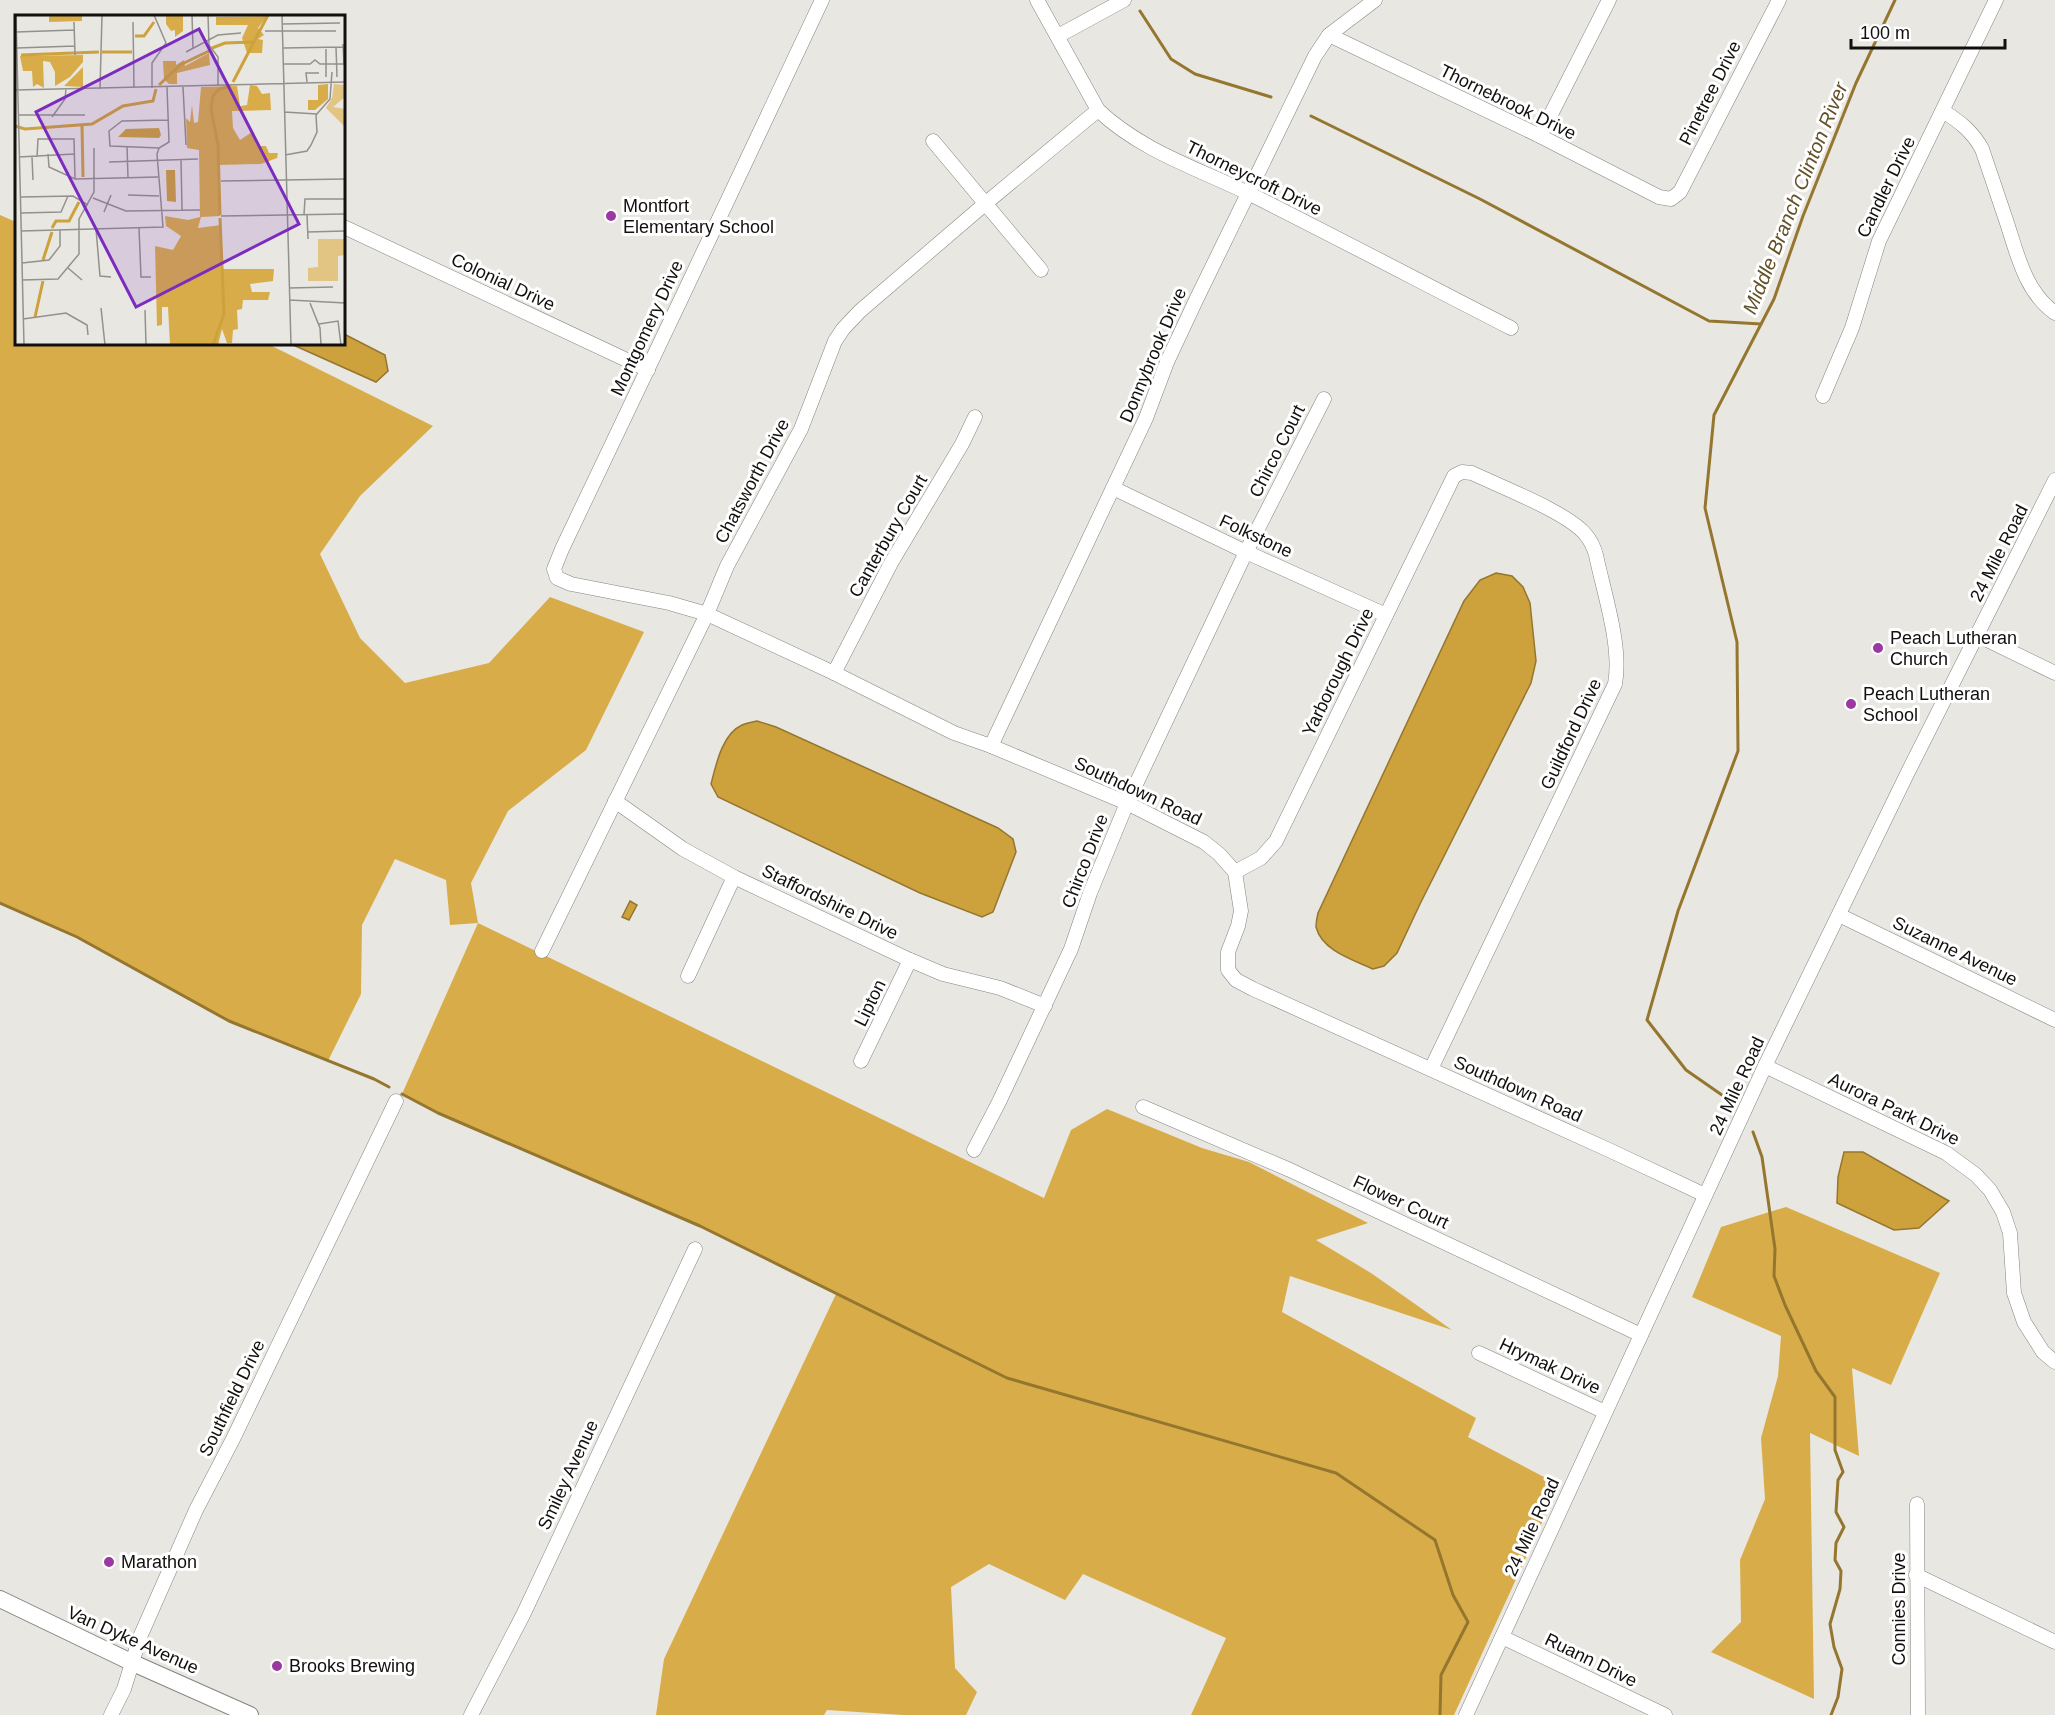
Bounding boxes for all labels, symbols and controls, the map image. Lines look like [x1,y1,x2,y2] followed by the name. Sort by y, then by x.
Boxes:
[1851,12,2006,50] scale bar
[15,15,345,345] inset map
[1860,23,1910,43] text: 100 m
[1675,38,1745,148] street label: Pinetree Drive
[1437,60,1579,144] street label: Thornebrook Drive
[1738,78,1852,317] water label: Middle Branch Clinton River
[1853,133,1919,241] street label: Candler Drive
[1183,137,1325,219] street label: Thorneycroft Drive
[623,196,774,237] place label: Montfort Elementary School
[604,209,618,223] marker: Montfort Elementary School
[448,249,558,315] street label: Colonial Drive
[607,257,687,399] street label: Montgomery Drive
[1116,285,1190,425] street label: Donnybrook Drive
[1245,401,1309,501] street label: Chirco Court
[711,415,793,547] street label: Chatsworth Drive
[845,471,931,601] street label: Canterbury Court
[1966,501,2032,605] street label: 24 Mile Road
[1216,510,1296,562] street label: Folkstone
[1298,605,1378,739] street label: Yarborough Drive
[1890,628,2017,669] place label: Peach Lutheran Church
[1871,641,1885,655] marker: Peach Lutheran Church
[1537,675,1605,793] street label: Guildford Drive
[1863,684,1990,725] place label: Peach Lutheran School
[1844,697,1858,711] marker: Peach Lutheran School
[1071,753,1205,829] street label: Southdown Road
[1058,811,1112,911] street label: Chirco Drive
[759,860,901,944] street label: Staffordshire Drive
[1890,912,2020,990] street label: Suzanne Avenue
[850,977,890,1029] street label: Lipton
[1706,1034,1768,1138] street label: 24 Mile Road
[1451,1052,1585,1126] street label: Southdown Road
[1825,1069,1963,1149] street label: Aurora Park Drive
[1350,1171,1452,1233] street label: Flower Court
[1496,1334,1604,1398] street label: Hrymak Drive
[195,1337,269,1459] street label: Southfield Drive
[534,1417,602,1533] street label: Smiley Avenue
[1501,1475,1563,1579] street label: 24 Mile Road
[121,1552,197,1572] place label: Marathon
[1889,1552,1909,1666] street label: Connies Drive
[102,1555,116,1569] marker: Marathon
[64,1602,202,1678] street label: Van Dyke Avenue
[1542,1629,1640,1691] street label: Ruann Drive
[289,1656,415,1676] place label: Brooks Brewing
[270,1659,284,1673] marker: Brooks Brewing

